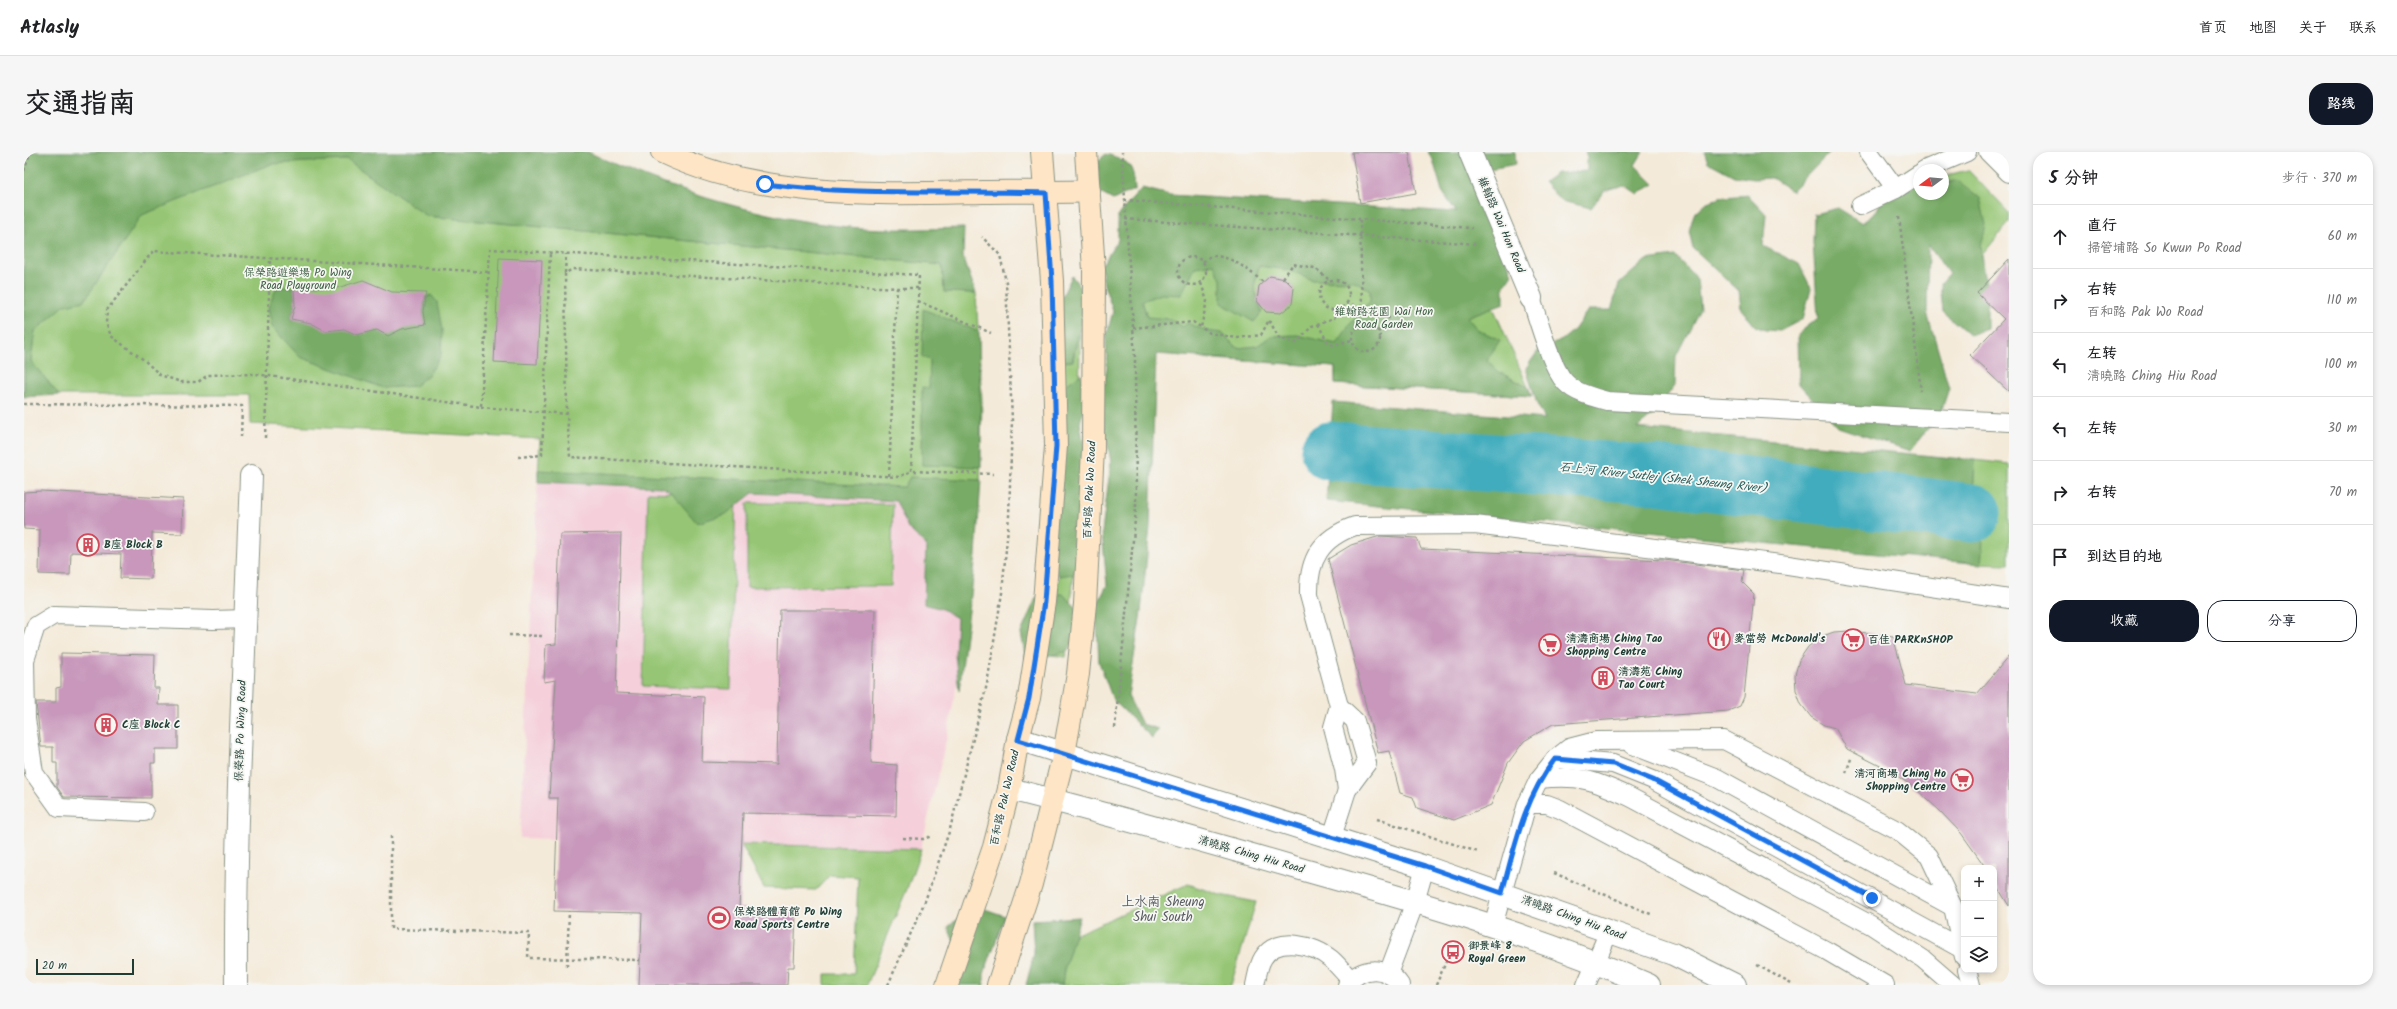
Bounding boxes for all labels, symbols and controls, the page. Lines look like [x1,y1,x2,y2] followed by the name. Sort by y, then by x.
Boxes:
[20,13,79,43] text: Atlasly
[2199,17,2227,39] text: 首页
[2249,17,2277,39] text: 地图
[2299,17,2327,39] text: 关于
[2349,17,2377,39] text: 联系
[24,82,136,127] text: 交通指南
[2309,83,2373,125] button: 路线
[1913,164,1949,200] north arrow
[2049,165,2098,192] text: 5 分钟
[2282,168,2357,189] text: 步行 · 370 m
[1473,174,1530,276] street label: 維翰路 Wai Hon Road
[756,175,774,193] route start
[2087,214,2117,238] text: 直行
[2049,226,2071,248] icon: ahead
[2328,226,2357,247] text: 60 m
[2087,238,2241,259] text: 掃管埔路 So Kwun Po Road
[244,264,352,295] park label: 保榮路遊樂場 Po Wing Road Playground
[2087,278,2117,302] text: 右转
[2049,290,2071,312] icon: right
[2327,290,2357,311] text: 110 m
[2087,302,2203,323] text: 百和路 Pak Wo Road
[1335,303,1433,334] park label: 維翰路花園 Wai Hon Road Garden
[2087,342,2117,366] text: 左转
[2049,354,2071,376] icon: left
[2324,354,2357,375] text: 100 m
[2087,366,2217,387] text: 清曉路 Ching Hiu Road
[2087,417,2117,441] text: 左转
[2049,418,2071,440] icon: left
[2328,418,2357,439] text: 30 m
[1078,440,1102,539] street label: 百和路 Pak Wo Road
[1558,458,1770,499] water label: 石上河 River Sutlej (Shek Sheung River)
[2087,481,2117,505] text: 右转
[2049,482,2071,504] icon: right
[2329,482,2357,503] text: 70 m
[75,532,101,558] building icon: B座 Block B
[104,536,163,554] place label: B座 Block B
[2087,545,2162,569] text: 到达目的地
[2049,546,2071,568] icon: arrive
[2049,600,2199,642] button: 收藏
[2207,600,2357,642] button: 分享
[1706,626,1732,652] restaurant icon: 麥當勞 McDonald's
[1840,627,1866,653] supermarket icon: 百佳 PARKnSHOP
[1566,630,1662,661] place label: 清濤商場 Ching Tao Shopping Centre
[1734,630,1826,648] place label: 麥當勞 McDonald's
[1868,631,1954,649] place label: 百佳 PARKnSHOP
[1537,632,1563,658] supermarket icon: 清濤商場 Ching Tao Shopping Centre
[1618,663,1682,694] place label: 清濤苑 Ching Tao Court
[1590,665,1616,691] building icon: 清濤苑 Ching Tao Court
[230,679,252,782] street label: 保榮路 Po Wing Road
[93,712,119,738] building icon: C座 Block C
[122,716,181,734] place label: C座 Block C
[985,748,1025,848] street label: 百和路 Pak Wo Road
[1854,765,1947,796] place label: 清河商場 Ching Ho Shopping Centre
[1949,767,1975,793] supermarket icon: 清河商場 Ching Ho Shopping Centre
[1196,831,1307,879] street label: 清曉路 Ching Hiu Road
[1961,865,1997,973] map controls
[1961,865,1997,901] button: +
[1863,889,1881,907] route end
[1518,891,1628,945] street label: 清曉路 Ching Hiu Road
[1121,892,1205,928] district label: 上水南 Sheung Shui South
[1961,901,1997,937] button: −
[734,903,842,934] place label: 保榮路體育館 Po Wing Road Sports Centre
[706,905,732,931] sports icon: 保榮路體育館 Po Wing Road Sports Centre
[1468,937,1526,968] place label: 御景峰 8 Royal Green
[1961,937,1997,973] button: layers
[1440,939,1466,965] bus stop icon: 御景峰 8 Royal Green
[36,957,134,976] scale bar
[42,957,67,975] text: 20 m

